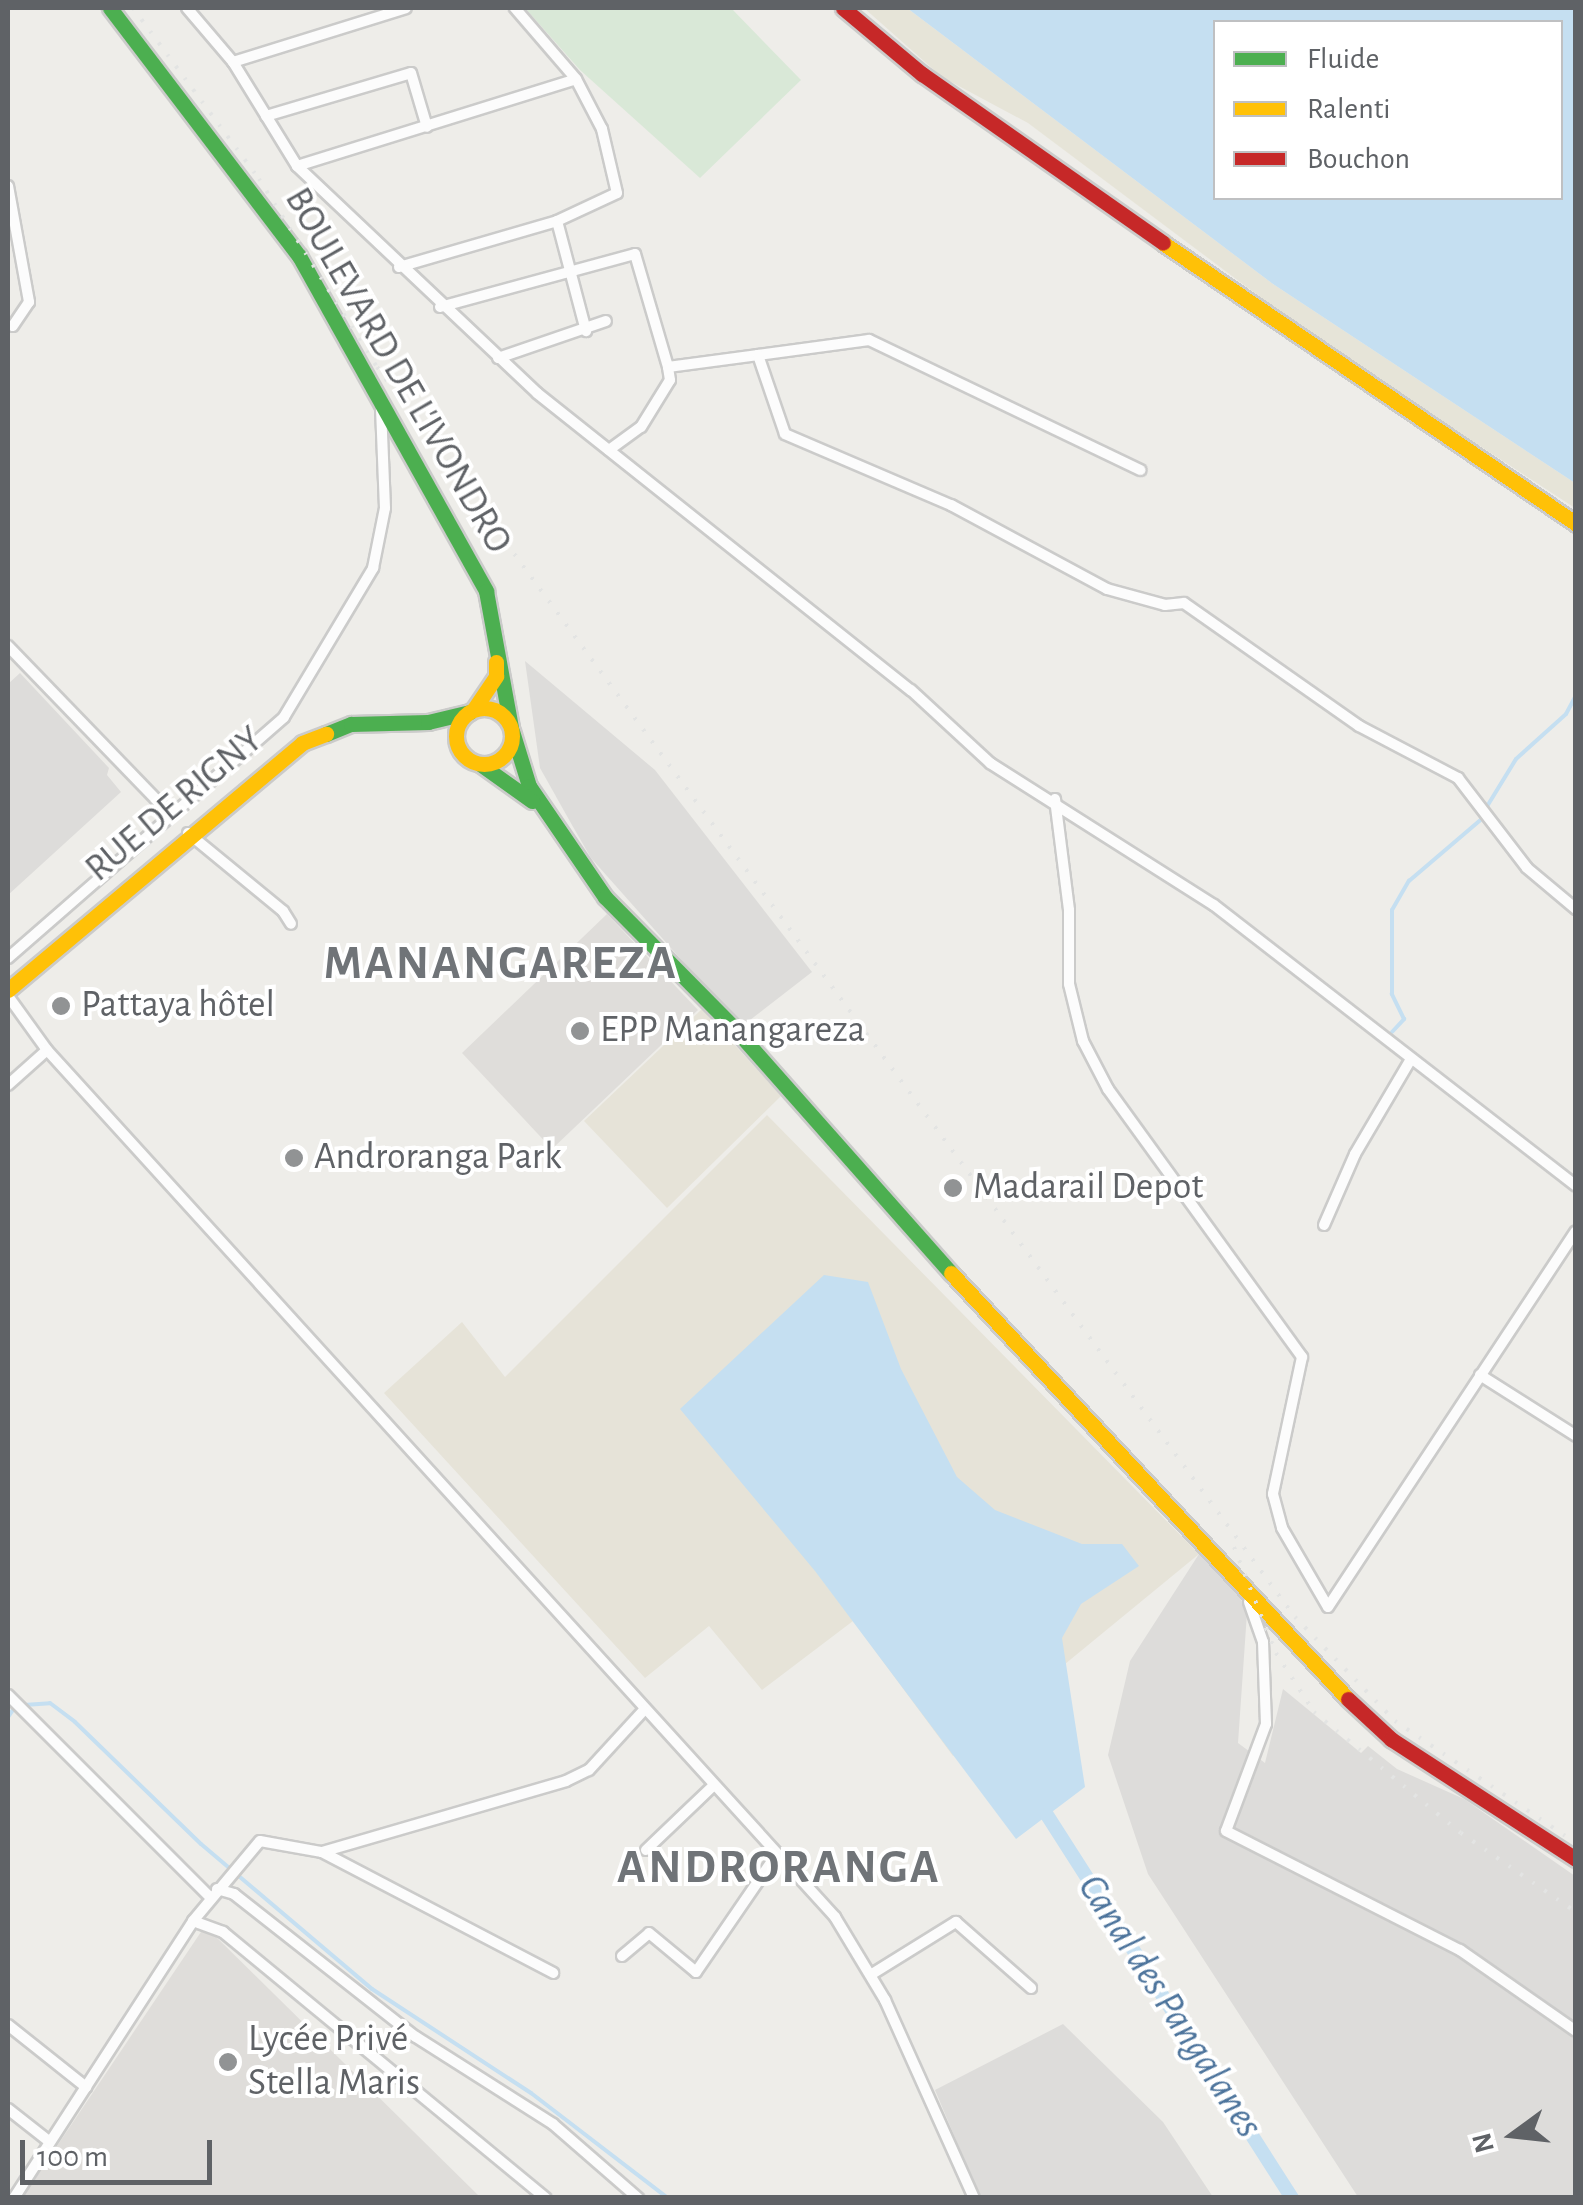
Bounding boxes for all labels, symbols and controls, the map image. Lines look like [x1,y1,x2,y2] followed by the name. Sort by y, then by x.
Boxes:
[1213,20,1563,200] legend
[1307,44,1379,74] text: Fluide
[1307,94,1390,124] text: Ralenti
[1307,144,1410,174] text: Bouchon
[274,180,520,562] street label: BOULEVARD DE L'IVONDRO
[77,718,273,892] street label: RUE DE RIGNY
[324,936,678,994] district label: MANANGAREZA
[81,983,275,1029] place label: Pattaya hôtel
[50,995,72,1017] marker: Pattaya hôtel
[600,1008,865,1054] place label: EPP Manangareza
[569,1020,591,1042] marker: EPP Manangareza
[314,1135,561,1181] place label: Androranga Park
[283,1147,305,1169] marker: Androranga Park
[973,1165,1203,1211] place label: Madarail Depot
[942,1177,964,1199] marker: Madarail Depot
[617,1840,941,1898] district label: ANDRORANGA
[1067,1866,1273,2146] water label: Canal des Pangalanes
[248,2017,420,2106] place label: Lycée Privé Stella Maris
[217,2051,239,2073] marker: Lycée Privé Stella Maris
[1463,2085,1563,2185] north arrow
[25,2120,218,2182] scale bar
[1468,2130,1500,2156] text: N
[37,2142,108,2172] text: 100 m

